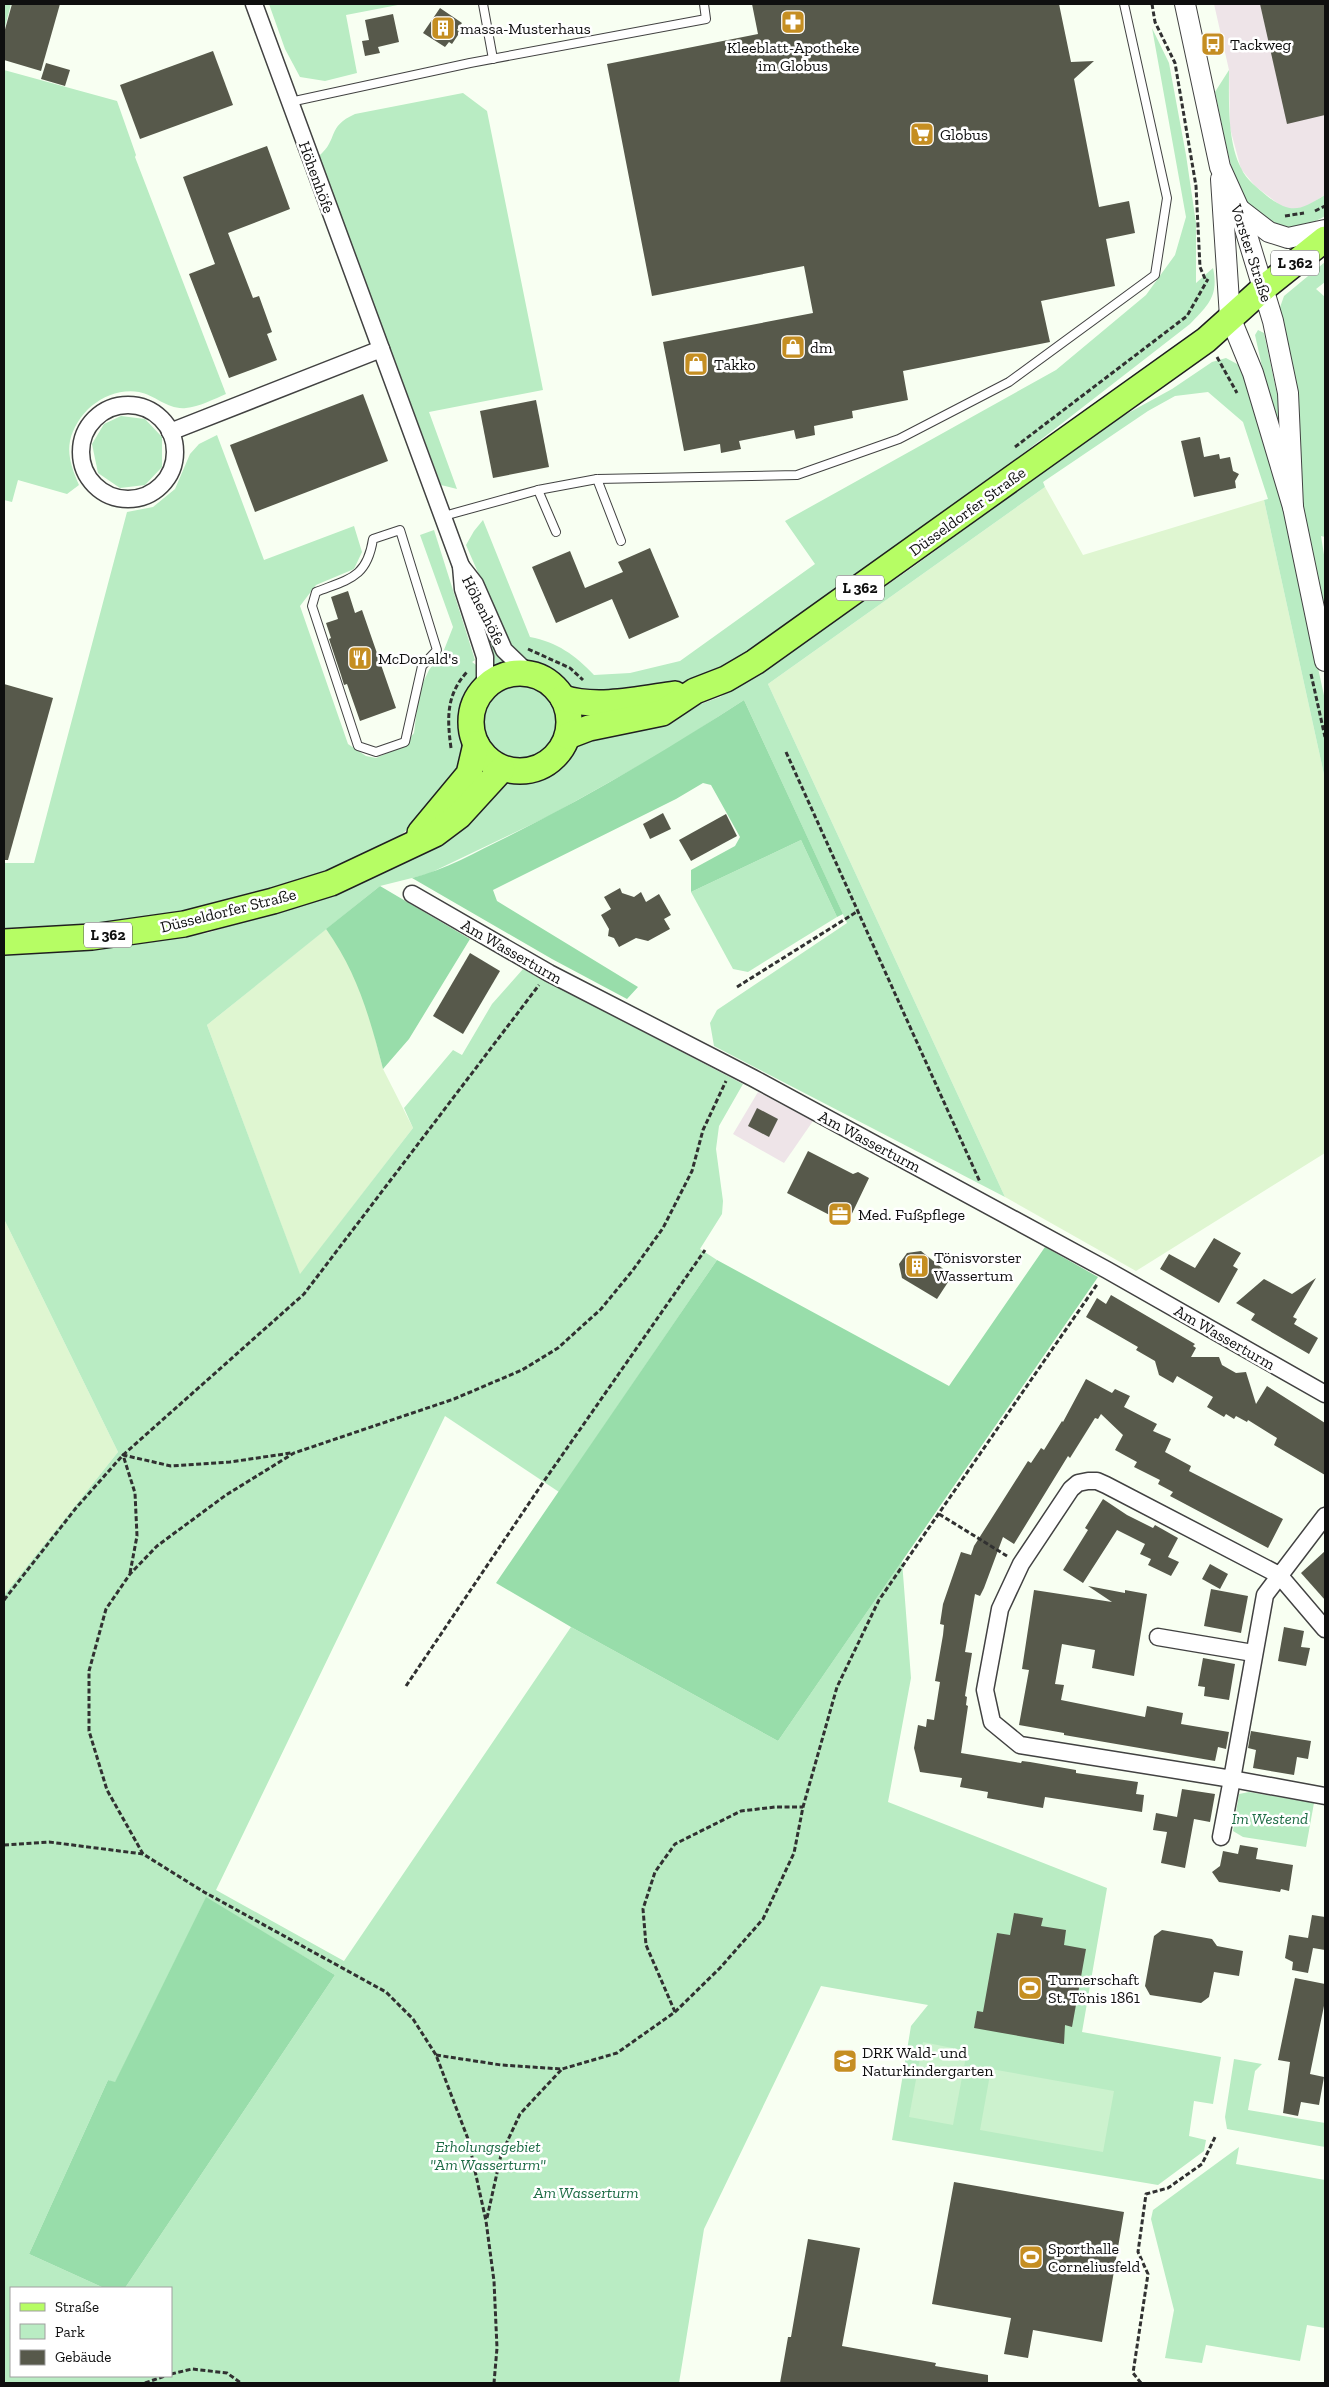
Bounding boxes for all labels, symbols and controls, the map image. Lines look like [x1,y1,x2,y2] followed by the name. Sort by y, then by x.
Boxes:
[780,9,806,35] pharmacy icon: Kleeblatt-Apotheke im Globus
[430,15,456,41] building icon: massa-Musterhaus
[460,19,591,38] place label: massa-Musterhaus
[1200,31,1226,57] bus stop icon: Tackweg
[1230,35,1291,54] place label: Tackweg
[727,38,859,75] place label: Kleeblatt-Apotheke im Globus
[909,121,935,147] supermarket icon: Globus
[940,125,988,144] place label: Globus
[295,139,338,216] street label: Höhenhöfe
[1226,201,1276,304] street label: Vorster Straße
[1271,250,1319,276] road number: L 362
[780,334,806,360] shop icon: dm
[810,338,833,357] place label: dm
[683,351,709,377] shop icon: Takko
[714,355,756,374] place label: Takko
[905,463,1029,560] street label: Düsseldorfer Straße
[458,572,509,648] street label: Höhenhöfe
[836,576,884,600] road number: L 362
[347,645,373,671] restaurant icon: McDonald's
[378,649,458,668] place label: McDonald's
[158,884,298,937] street label: Düsseldorfer Straße
[458,915,566,988] street label: Am Wasserturm
[84,922,132,948] road number: L 362
[815,1107,924,1176] street label: Am Wasserturm
[827,1201,853,1227] office icon: Med. Fußpflege
[858,1205,965,1224] place label: Med. Fußpflege
[934,1248,1022,1285] place label: Tönisvorster Wassertum
[904,1253,930,1279] building icon: Tönisvorster Wassertum
[1171,1301,1279,1374] street label: Am Wasserturm
[1232,1809,1308,1828] park label: Im Westend
[1048,1970,1140,2007] place label: Turnerschaft St. Tönis 1861
[1017,1975,1043,2001] sports icon: Turnerschaft St. Tönis 1861
[862,2043,994,2080] place label: DRK Wald- und Naturkindergarten
[832,2048,858,2074] school or university icon: DRK Wald- und Naturkindergarten
[430,2137,546,2174] park label: Erholungsgebiet "Am Wasserturm"
[532,2183,639,2202] park label: Am Wasserturm
[1048,2239,1140,2276] place label: Sporthalle Corneliusfeld
[1018,2244,1044,2270] sports icon: Sporthalle Corneliusfeld
[10,2287,172,2377] legend
[55,2298,99,2316] text: Straße
[55,2323,85,2341] text: Park
[55,2348,111,2366] text: Gebäude

